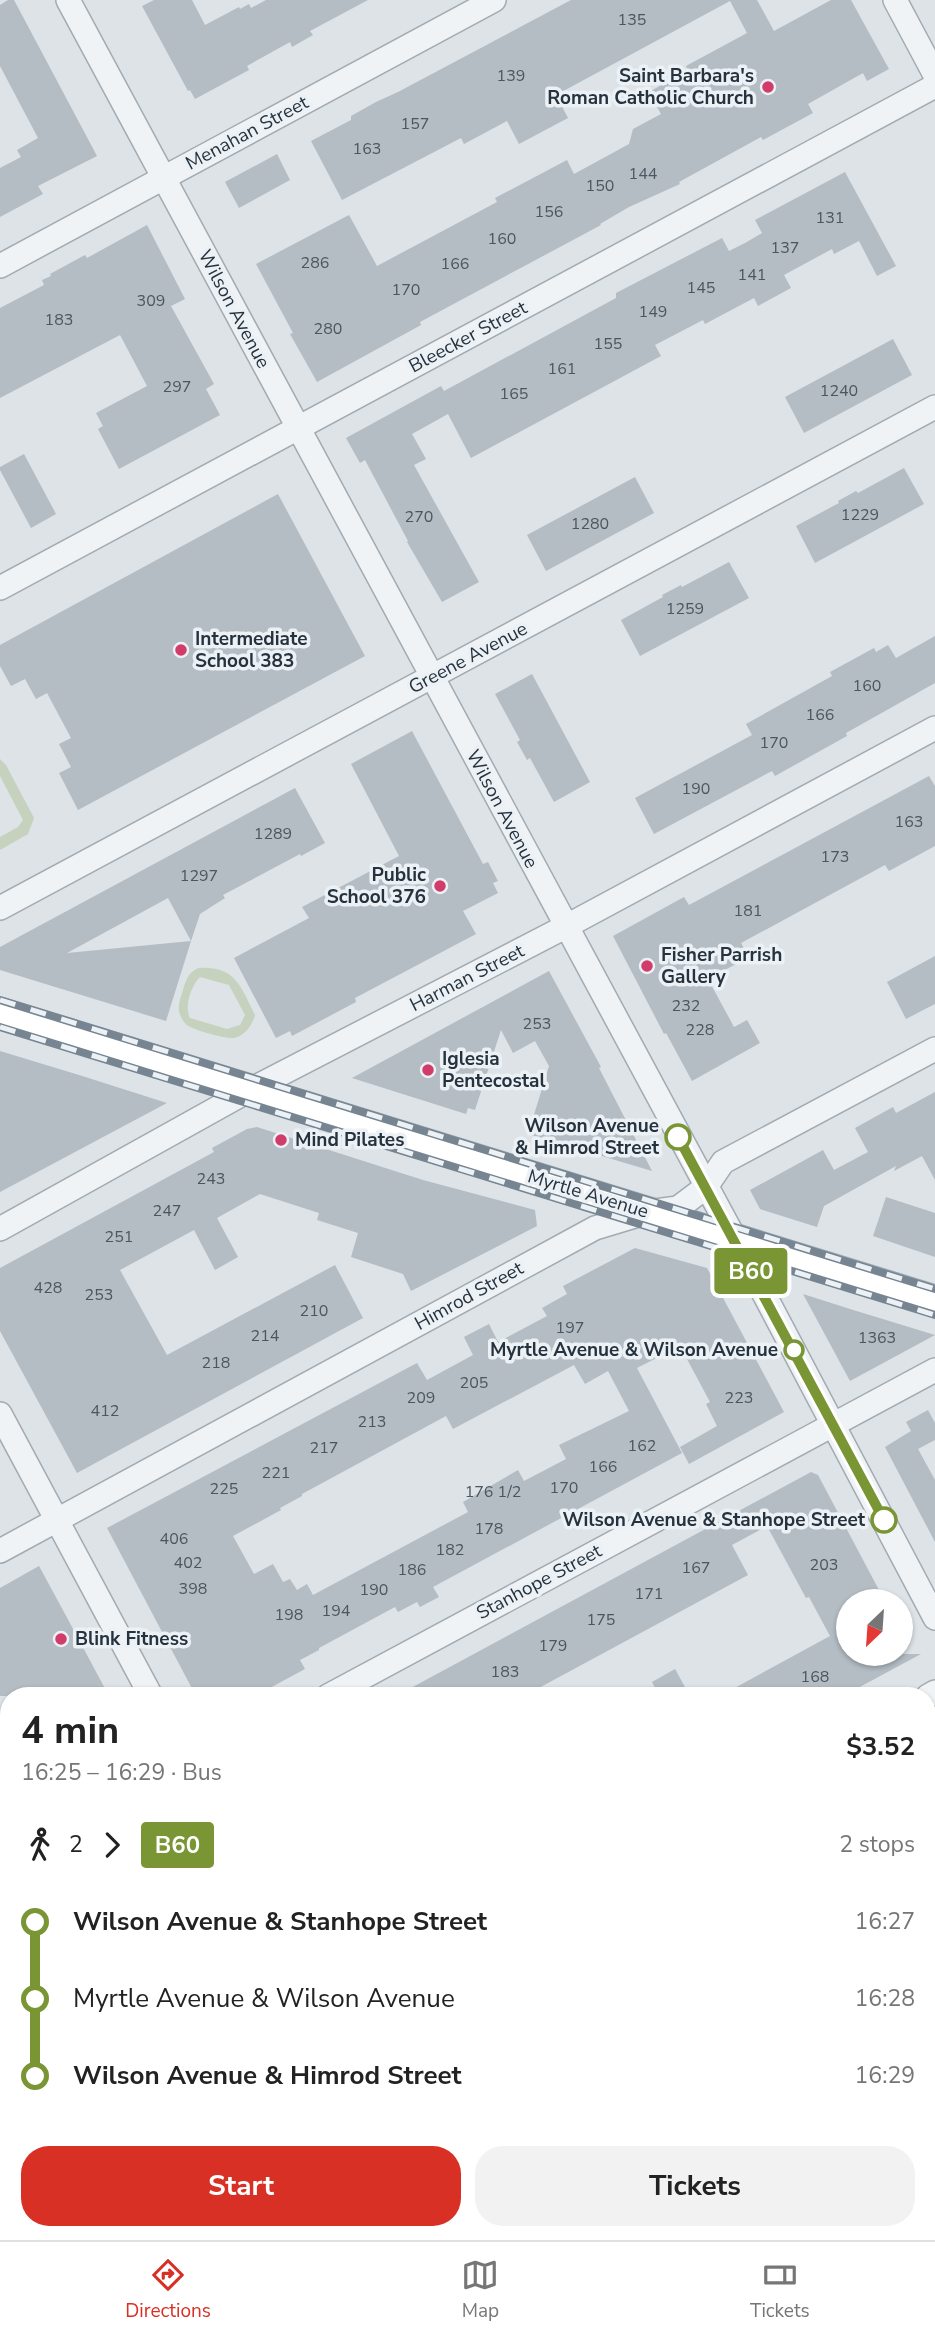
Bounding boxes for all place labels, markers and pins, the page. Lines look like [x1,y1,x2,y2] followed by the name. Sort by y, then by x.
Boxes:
[547,63,754,111] place label: Saint Barbara's Roman Catholic Church
[760,79,776,95] marker: Saint Barbara's Roman Catholic Church
[195,626,308,674] place label: Intermediate School 383
[173,642,189,658] marker: Intermediate School 383
[327,862,426,910] place label: Public School 376
[432,878,448,894] marker: Public School 376
[661,942,782,990] place label: Fisher Parrish Gallery
[639,958,655,974] marker: Fisher Parrish Gallery
[442,1046,545,1094] place label: Iglesia Pentecostal
[420,1062,436,1078] marker: Iglesia Pentecostal
[515,1113,660,1161] place label: Wilson Avenue & Himrod Street
[665,1124,691,1150] marker: Wilson Avenue & Himrod Street
[295,1127,404,1153] place label: Mind Pilates
[273,1132,289,1148] marker: Mind Pilates
[490,1337,778,1363] place label: Myrtle Avenue & Wilson Avenue
[784,1340,804,1360] marker: Myrtle Avenue & Wilson Avenue
[562,1507,866,1533] place label: Wilson Avenue & Stanhope Street
[871,1507,897,1533] marker: Wilson Avenue & Stanhope Street
[75,1626,188,1652] place label: Blink Fitness
[53,1631,69,1647] marker: Blink Fitness

